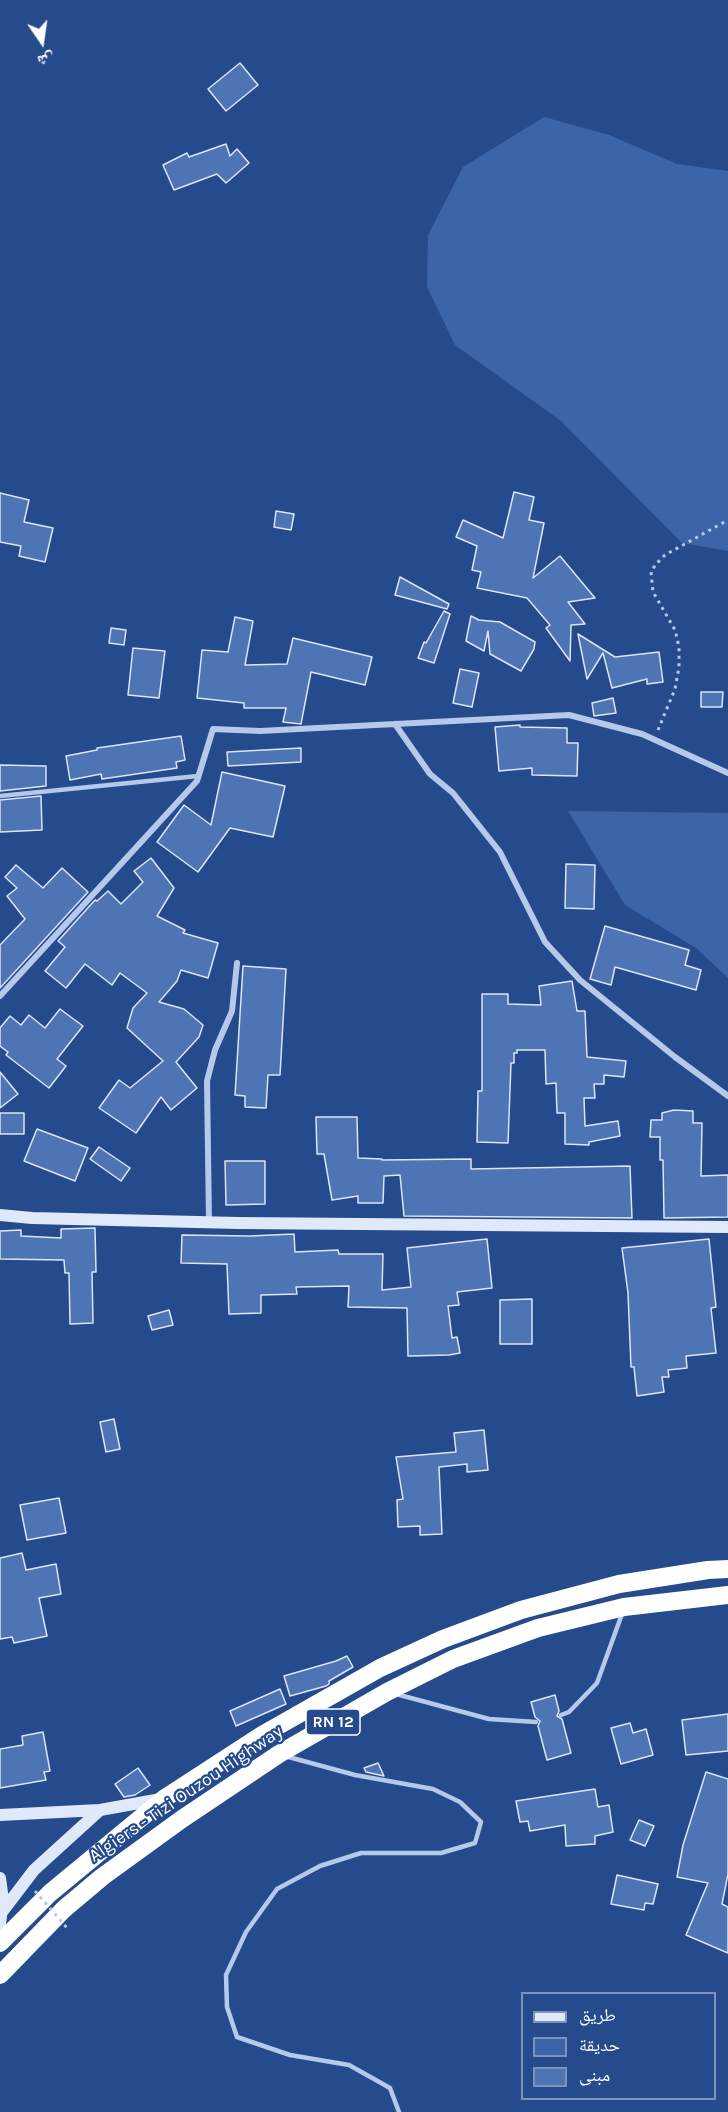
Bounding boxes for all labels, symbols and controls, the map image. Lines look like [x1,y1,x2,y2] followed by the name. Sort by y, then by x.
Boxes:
[12,12,72,72] north arrow
[36,49,57,71] text: ش
[306,1709,360,1735] road number: RN 12
[85,1721,287,1867] street label: Algiers - Tizi Ouzou Highway
[521,1992,716,2100] legend
[579,2004,616,2026] text: طريق
[579,2034,620,2056] text: حديقة
[579,2064,610,2086] text: مبنى

